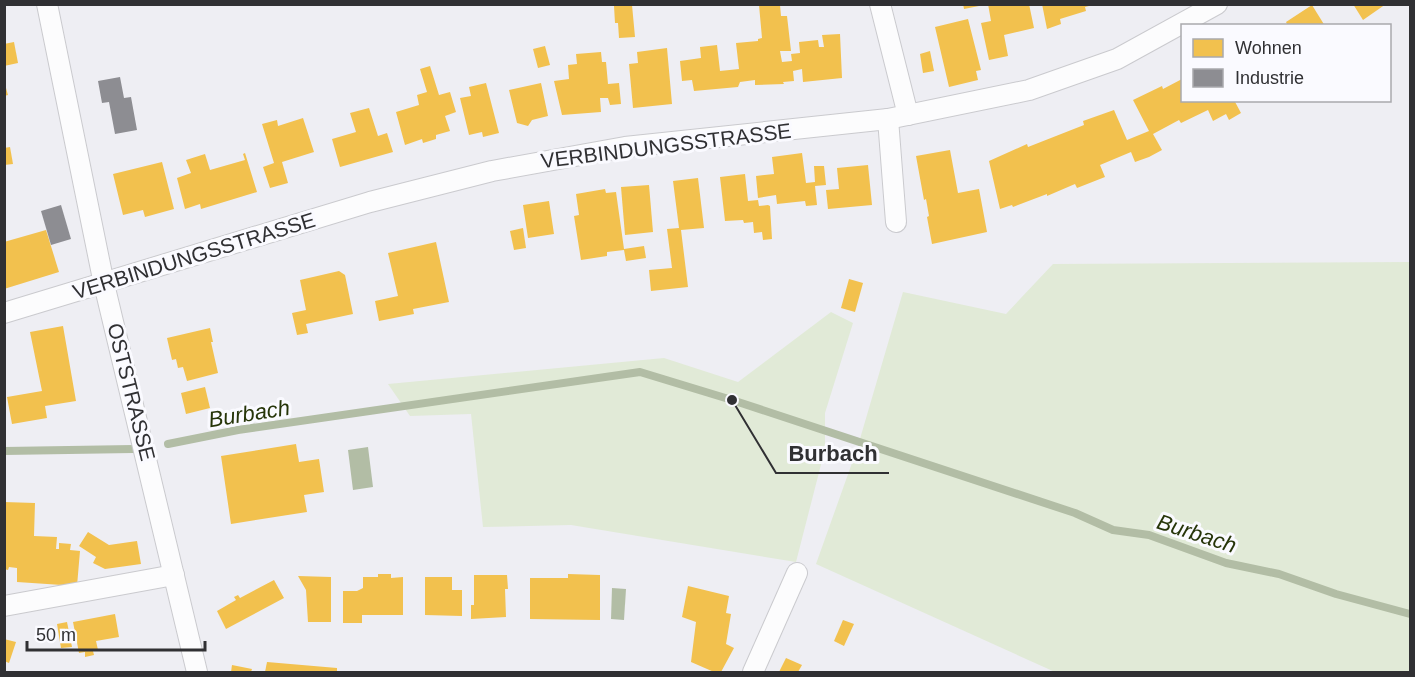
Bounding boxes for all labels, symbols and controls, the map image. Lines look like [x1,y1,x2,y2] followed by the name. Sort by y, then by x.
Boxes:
[1181,24,1391,102] legend
[1235,38,1302,58] text: Wohnen
[1235,68,1304,88] text: Industrie
[539,119,792,172] street label: VERBINDUNGSSTRASSE
[70,208,318,303] street label: VERBINDUNGSSTRASSE
[103,321,160,463] street label: OSTSTRASSE
[207,395,292,432] water label: Burbach
[776,433,889,473] callout: Burbach
[788,441,878,466] text: Burbach
[1154,509,1240,558] water label: Burbach
[27,614,206,652] scale bar
[36,625,76,645] text: 50 m

